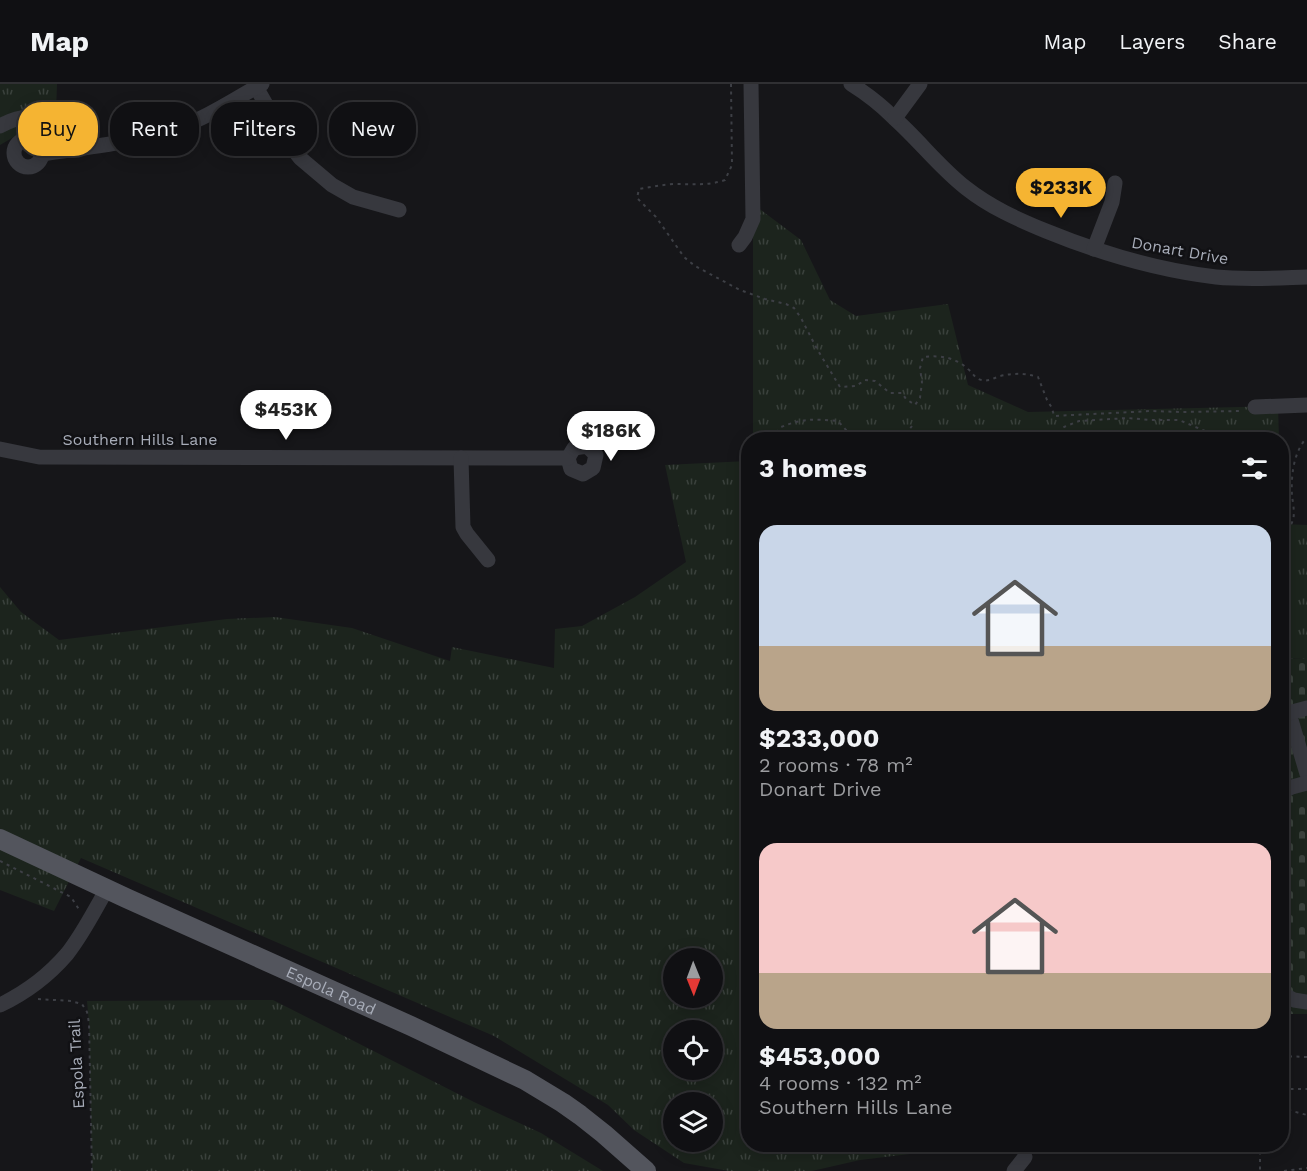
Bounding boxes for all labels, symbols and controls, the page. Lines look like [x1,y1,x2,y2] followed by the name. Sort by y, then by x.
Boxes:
[30,25,89,58] text: Map
[1043,29,1086,54] text: Map
[1119,29,1185,54] text: Layers
[1218,29,1277,54] text: Share
[18,102,98,156] chip: Buy
[110,102,199,156] chip: Rent
[211,102,317,156] chip: Filters
[329,102,416,156] chip: New
[1019,168,1103,219] pin: $233K
[1030,175,1092,199] text: $233K
[1130,233,1230,268] street label: Donart Drive
[244,390,328,441] pin: $453K
[254,397,318,421] text: $453K
[569,411,653,462] pin: $186K
[581,418,641,442] text: $186K
[63,430,217,449] street label: Southern Hills Lane
[1238,452,1271,485] icon: filters
[759,453,867,483] text: 3 homes
[961,564,1069,672] icon: home
[759,723,880,753] text: $233,000
[759,753,913,777] text: 2 rooms · 78 m²
[759,777,882,801] text: Donart Drive
[961,882,1069,990] icon: home
[663,948,723,1008] north arrow
[663,948,723,1152] map controls
[283,962,379,1019] street label: Espola Road
[65,1018,88,1109] street label: Espola Trail
[663,1020,723,1080] button: locate
[759,1041,881,1071] text: $453,000
[759,1071,922,1095] text: 4 rooms · 132 m²
[663,1092,723,1152] button: layers
[759,1095,953,1119] text: Southern Hills Lane

